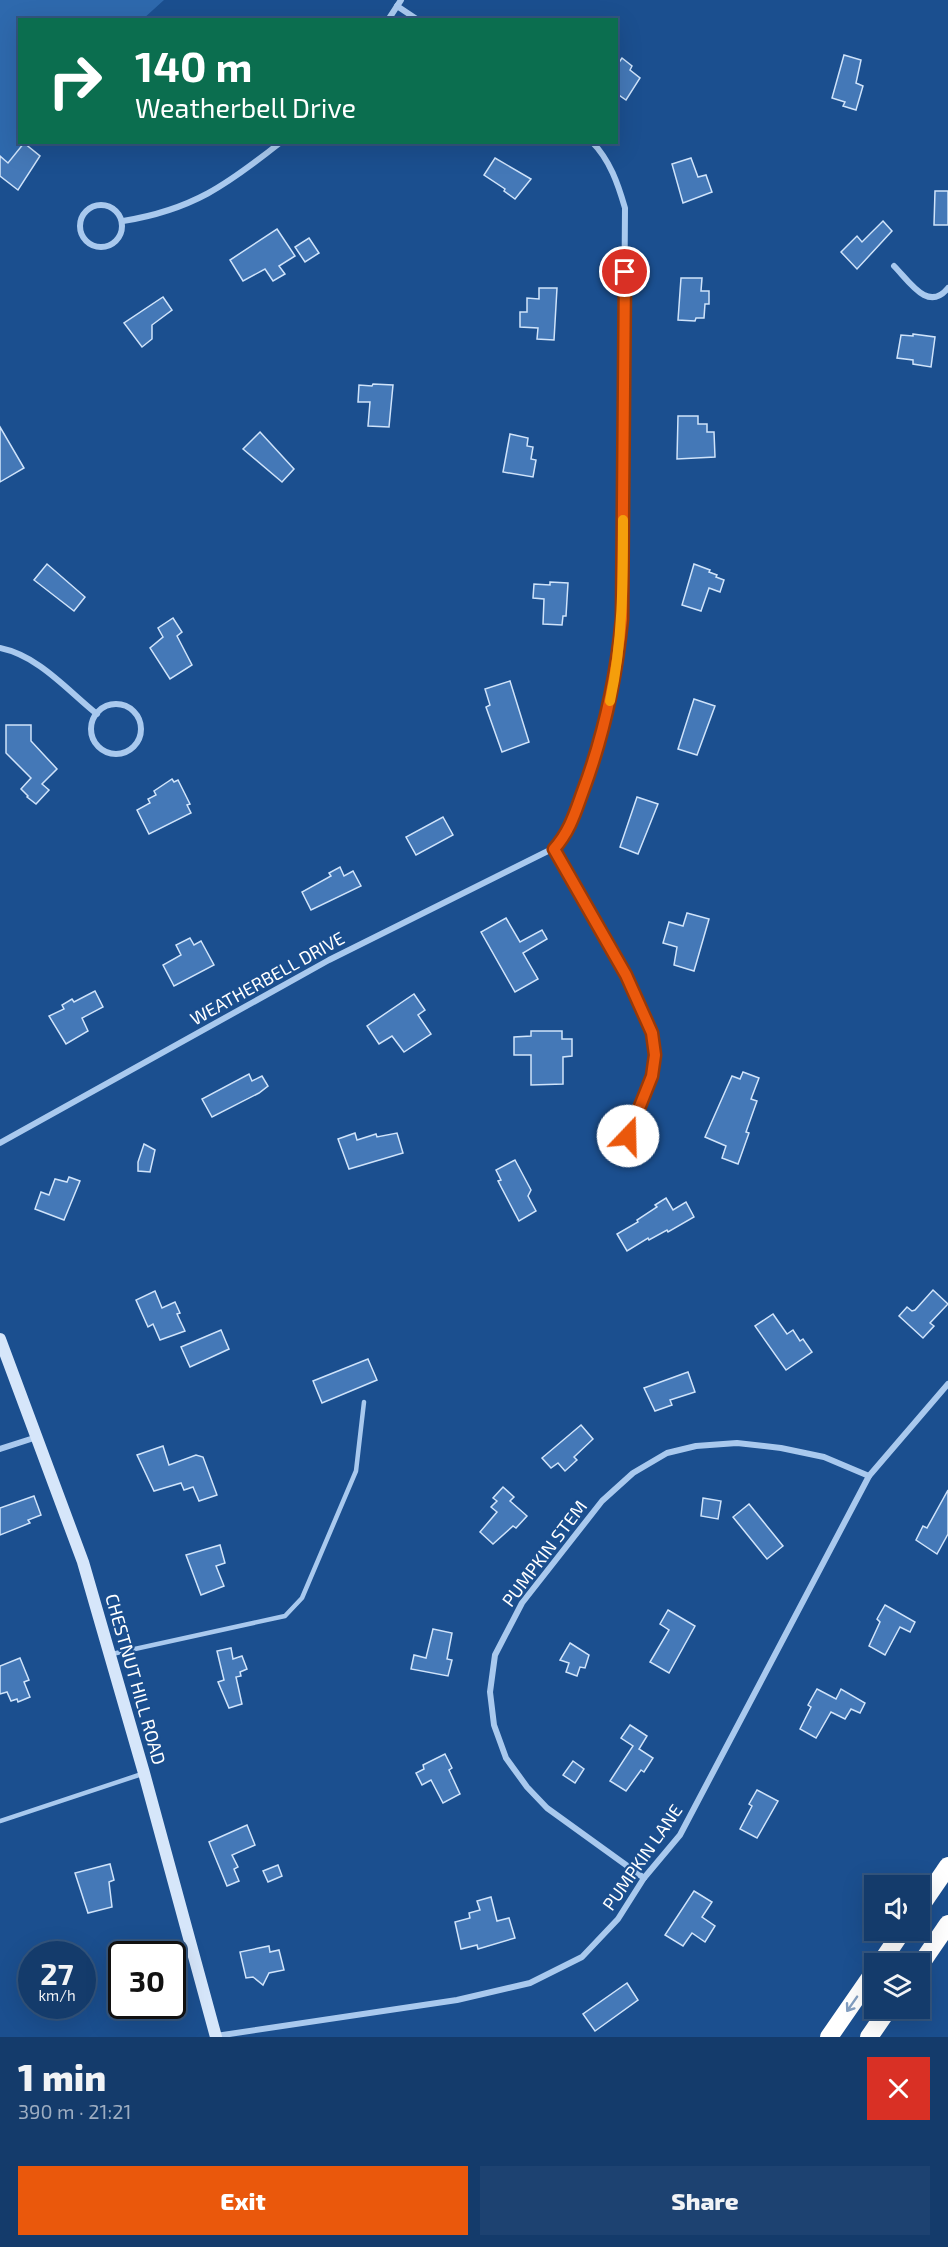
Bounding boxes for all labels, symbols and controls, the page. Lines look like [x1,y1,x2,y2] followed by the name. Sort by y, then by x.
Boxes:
[135,40,252,90] text: 140 m
[36,42,114,120] icon: right
[135,91,356,123] text: Weatherbell Drive
[599,246,650,297] pin
[608,255,641,288] icon: arrive
[186,926,348,1030] street label: WEATHERBELL DRIVE
[596,1104,660,1168] position arrow
[497,1495,591,1611] street label: PUMPKIN STEM
[101,1591,171,1767] street label: CHESTNUT HILL ROAD
[597,1800,687,1914] street label: PUMPKIN LANE
[864,1875,930,2019] map controls
[864,1875,930,1941] button: sound
[108,1941,186,2019] speed limit sign: 30
[864,1953,930,2019] button: layers
[40,1955,74,1991] text: 27
[38,1986,76,2004] text: km/h
[846,1996,858,2012] one-way arrow
[18,2055,106,2098] text: 1 min
[867,2057,930,2120] button: close
[18,2099,131,2123] text: 390 m · 21:21
[18,2166,468,2235] button: Exit
[480,2166,930,2235] button: Share

